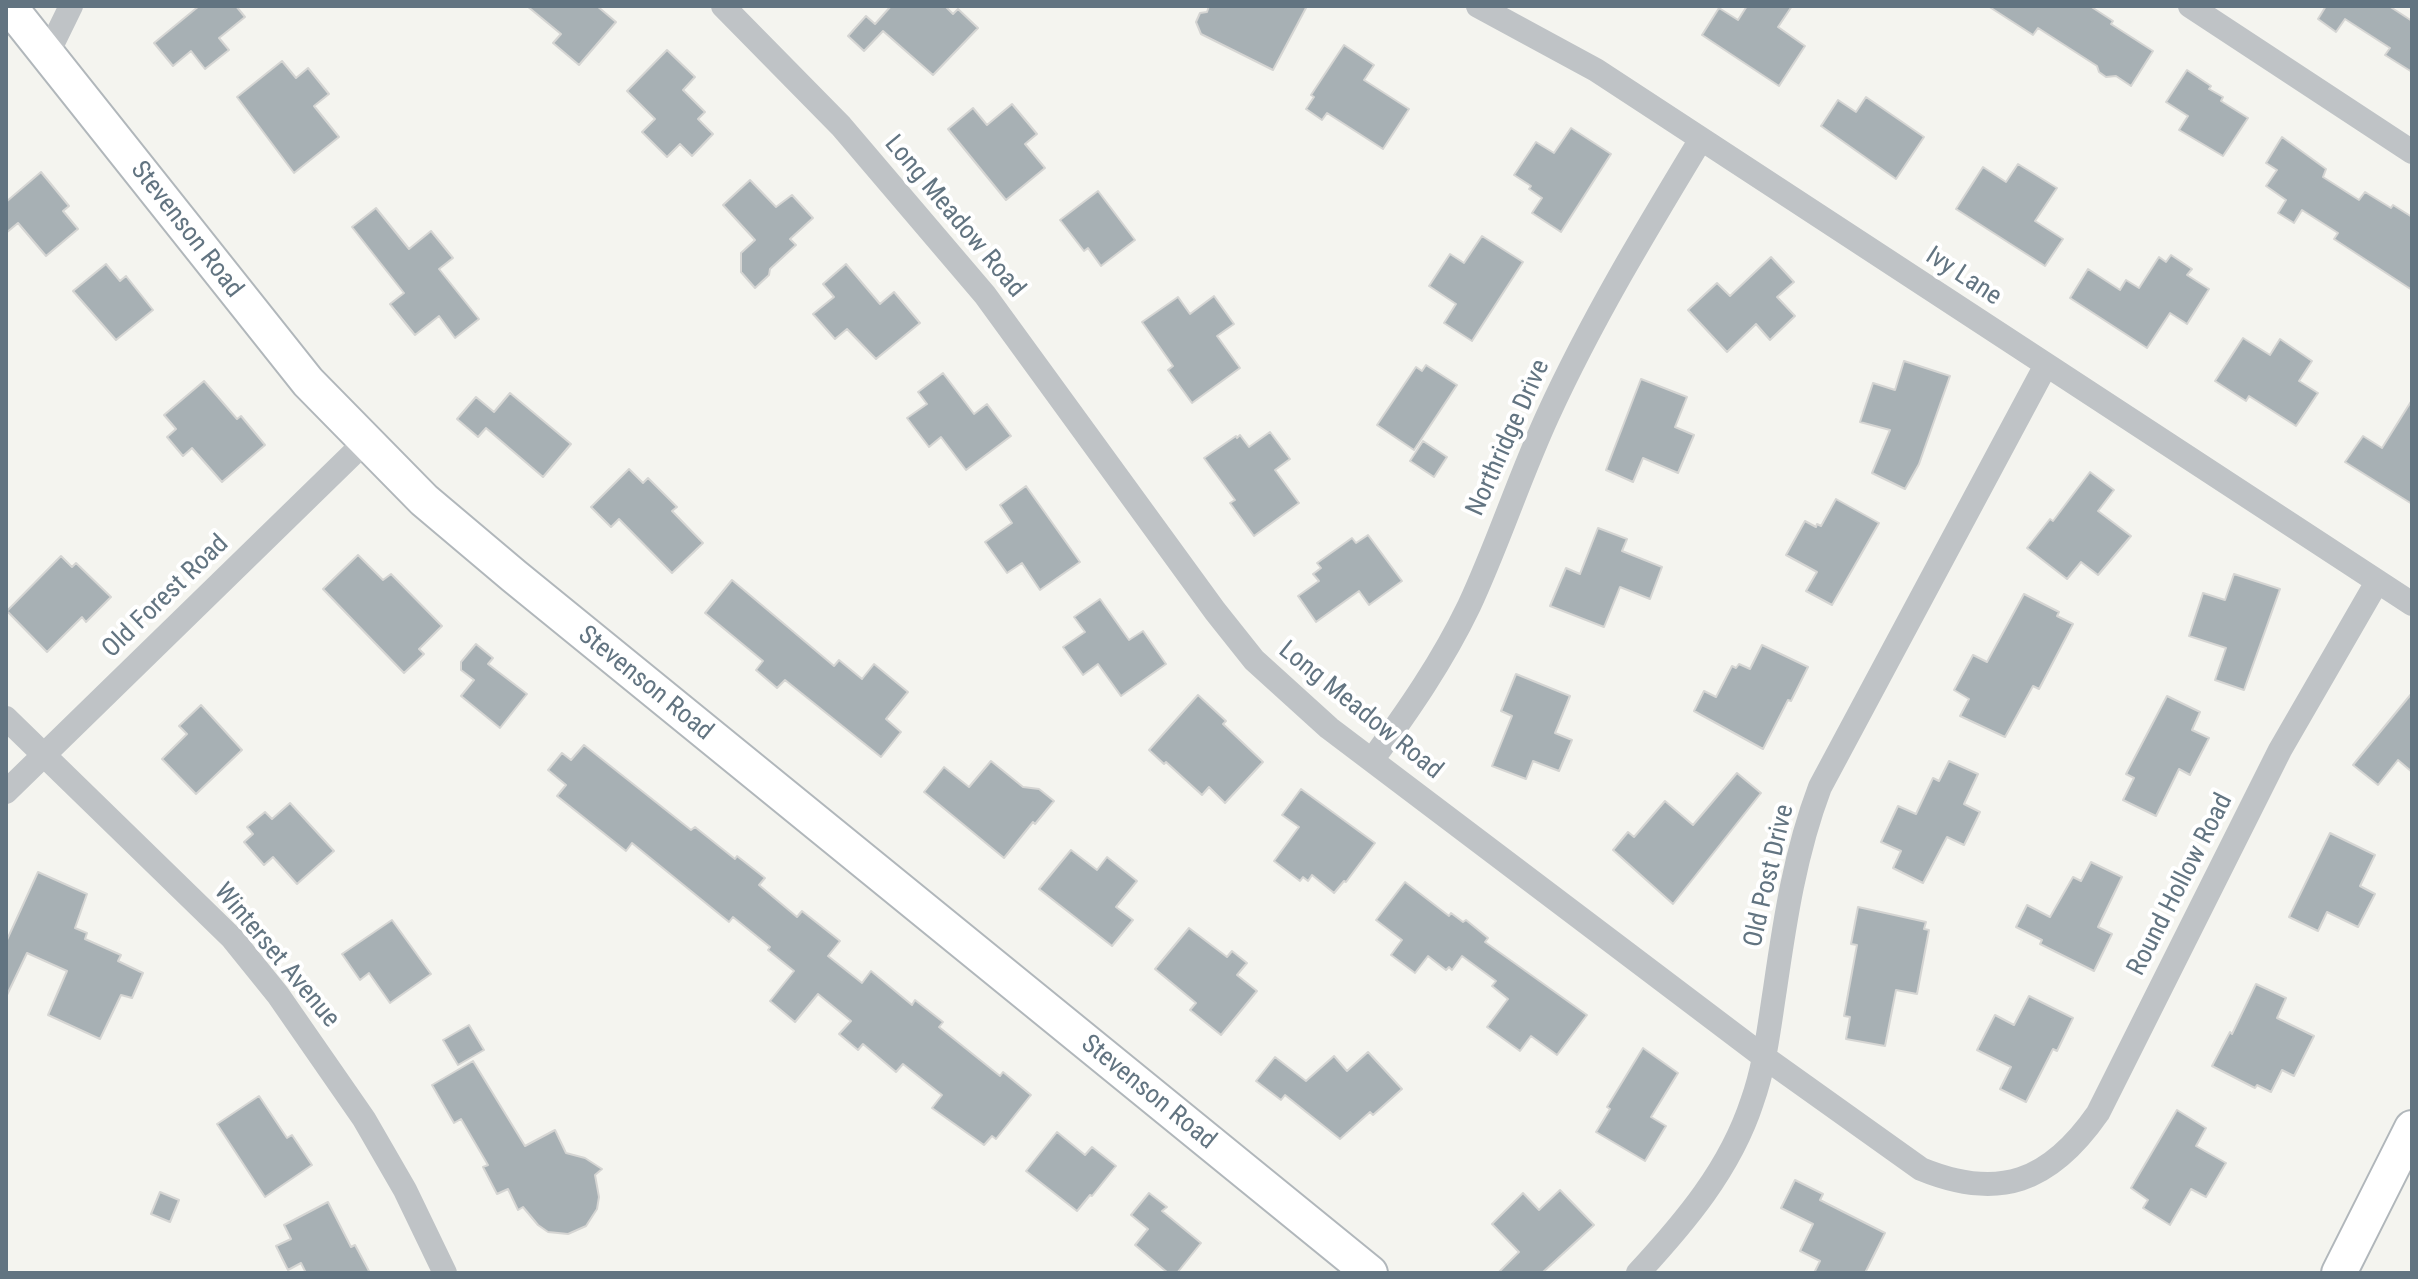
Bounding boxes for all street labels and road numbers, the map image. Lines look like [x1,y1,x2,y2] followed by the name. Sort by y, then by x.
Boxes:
[877,130,1031,304] street label: Long Meadow Road
[123,156,249,304] street label: Stevenson Road
[1919,241,2007,313] street label: Ivy Lane
[1461,355,1557,521] street label: Northridge Drive
[96,529,236,665] street label: Old Forest Road
[571,620,719,748] street label: Stevenson Road
[1272,635,1448,787] street label: Long Meadow Road
[2122,789,2240,981] street label: Round Hollow Road
[1738,802,1802,950] street label: Old Post Drive
[207,878,345,1034] street label: Winterset Avenue
[1074,1029,1222,1157] street label: Stevenson Road

